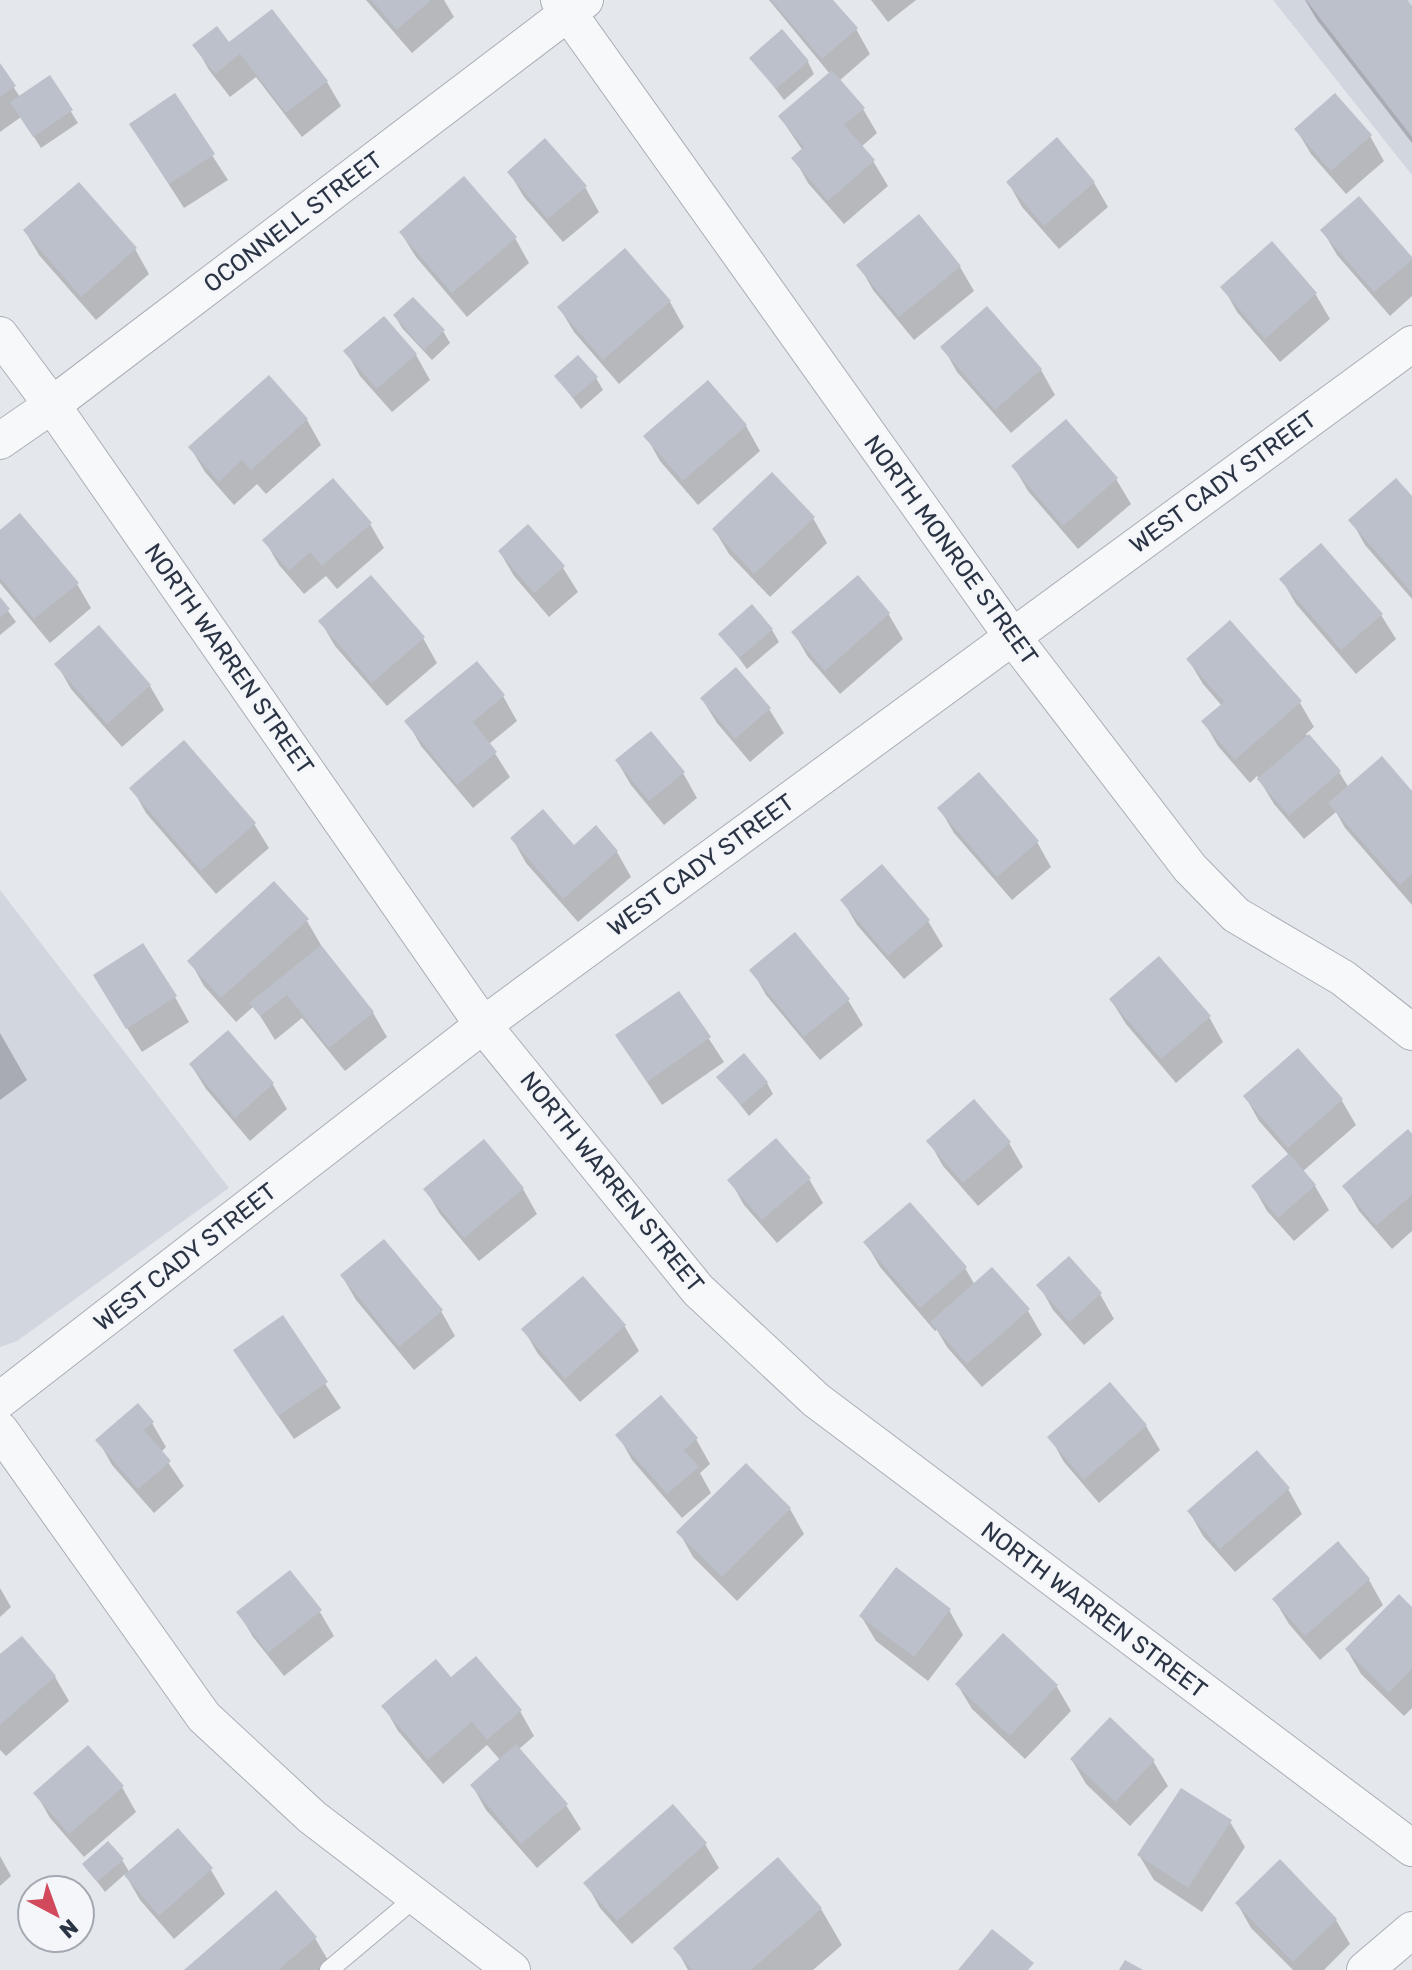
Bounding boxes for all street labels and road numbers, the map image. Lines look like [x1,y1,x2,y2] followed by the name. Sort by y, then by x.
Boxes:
[198,146,388,298] street label: OCONNELL STREET
[1124,405,1322,559] street label: WEST CADY STREET
[858,430,1044,670] street label: NORTH MONROE STREET
[139,538,320,780] street label: NORTH WARREN STREET
[602,788,800,942] street label: WEST CADY STREET
[514,1066,710,1298] street label: NORTH WARREN STREET
[88,1177,282,1337] street label: WEST CADY STREET
[976,1516,1213,1704] street label: NORTH WARREN STREET

